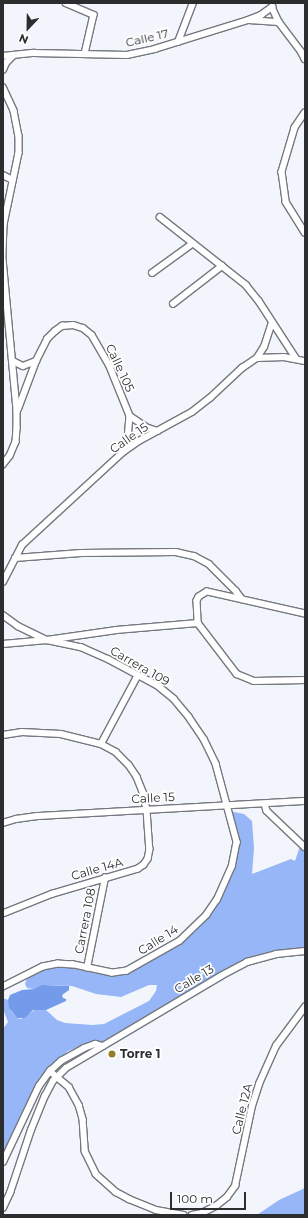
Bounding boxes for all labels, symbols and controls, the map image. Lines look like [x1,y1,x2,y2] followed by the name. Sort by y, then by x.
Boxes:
[8,8,48,48] north arrow
[124,26,170,50] street label: Calle 17
[17,31,30,47] text: N
[103,342,137,394] street label: Calle 105
[107,420,151,456] street label: Calle 15
[108,643,172,689] street label: Carrera 109
[131,790,175,806] street label: Calle 15
[69,855,125,883] street label: Calle 14A
[72,887,98,955] street label: Carrera 108
[135,922,181,958] street label: Calle 14
[172,962,216,996] street label: Calle 13
[120,1047,160,1061] place label: Torre 1
[107,1049,117,1059] marker: Torre 1
[229,1082,255,1136] street label: Calle 12A
[172,1184,248,1210] scale bar
[177,1191,213,1206] text: 100 m

